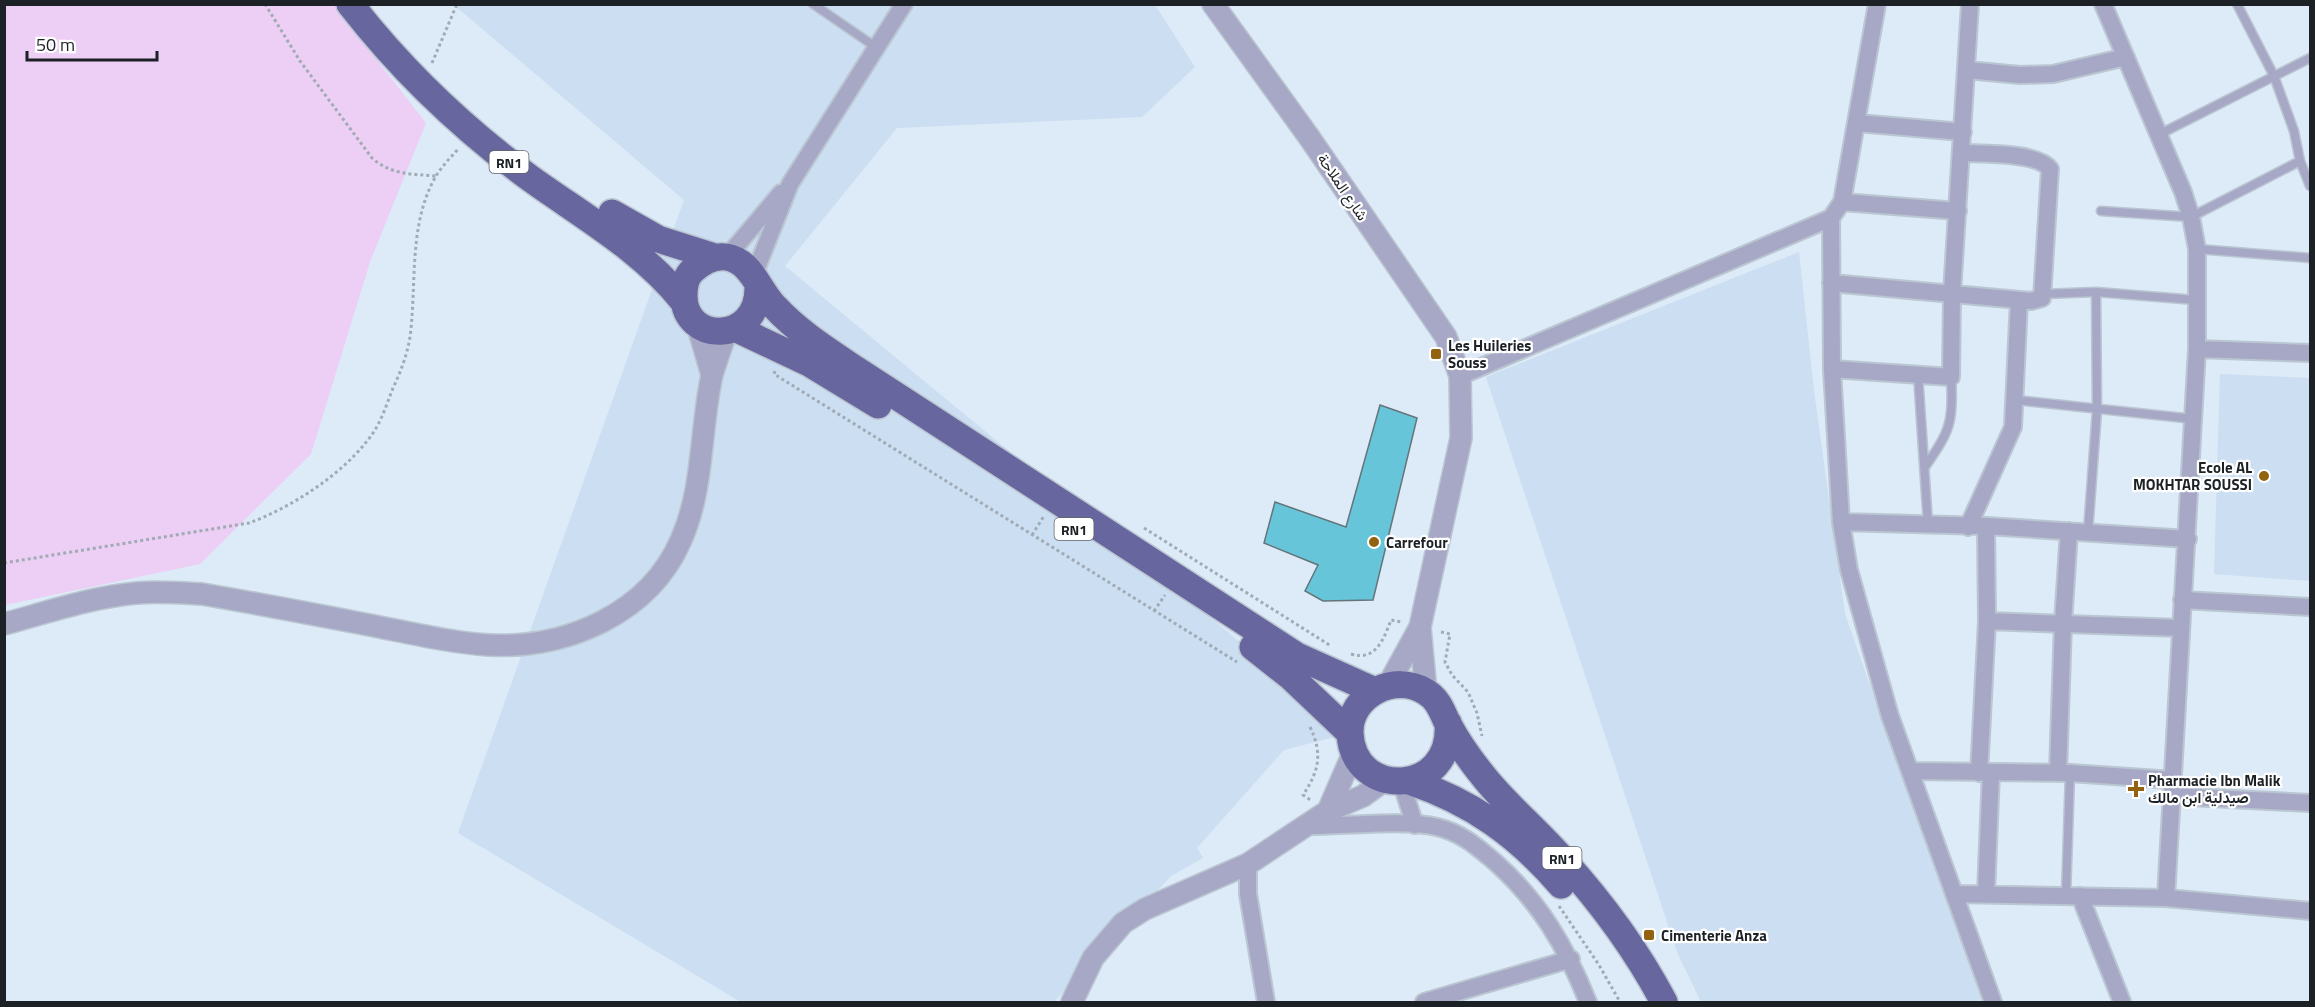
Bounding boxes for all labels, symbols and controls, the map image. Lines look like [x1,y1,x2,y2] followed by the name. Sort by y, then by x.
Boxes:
[27,24,158,62] scale bar
[36,31,75,58] text: 50 m
[1312,149,1374,225] street label: شارع الملاحة
[490,151,528,173] road number: RN1
[1448,334,1531,374] place label: Les Huileries Souss
[1429,347,1443,361] marker: Les Huileries Souss
[2133,456,2252,496] place label: Ecole AL MOKHTAR SOUSSI
[2257,469,2271,483] marker: Ecole AL MOKHTAR SOUSSI
[1054,518,1094,540] road number: RN1
[1386,531,1448,554] place label: Carrefour
[1367,535,1381,549] marker: Carrefour
[2148,769,2281,809] place label: Pharmacie Ibn Malik صيدلية ابن مالك
[2129,782,2143,796] marker: Pharmacie Ibn Malik صيدلية ابن مالك
[1542,847,1582,869] road number: RN1
[1661,924,1767,947] place label: Cimenterie Anza
[1642,928,1656,942] marker: Cimenterie Anza

